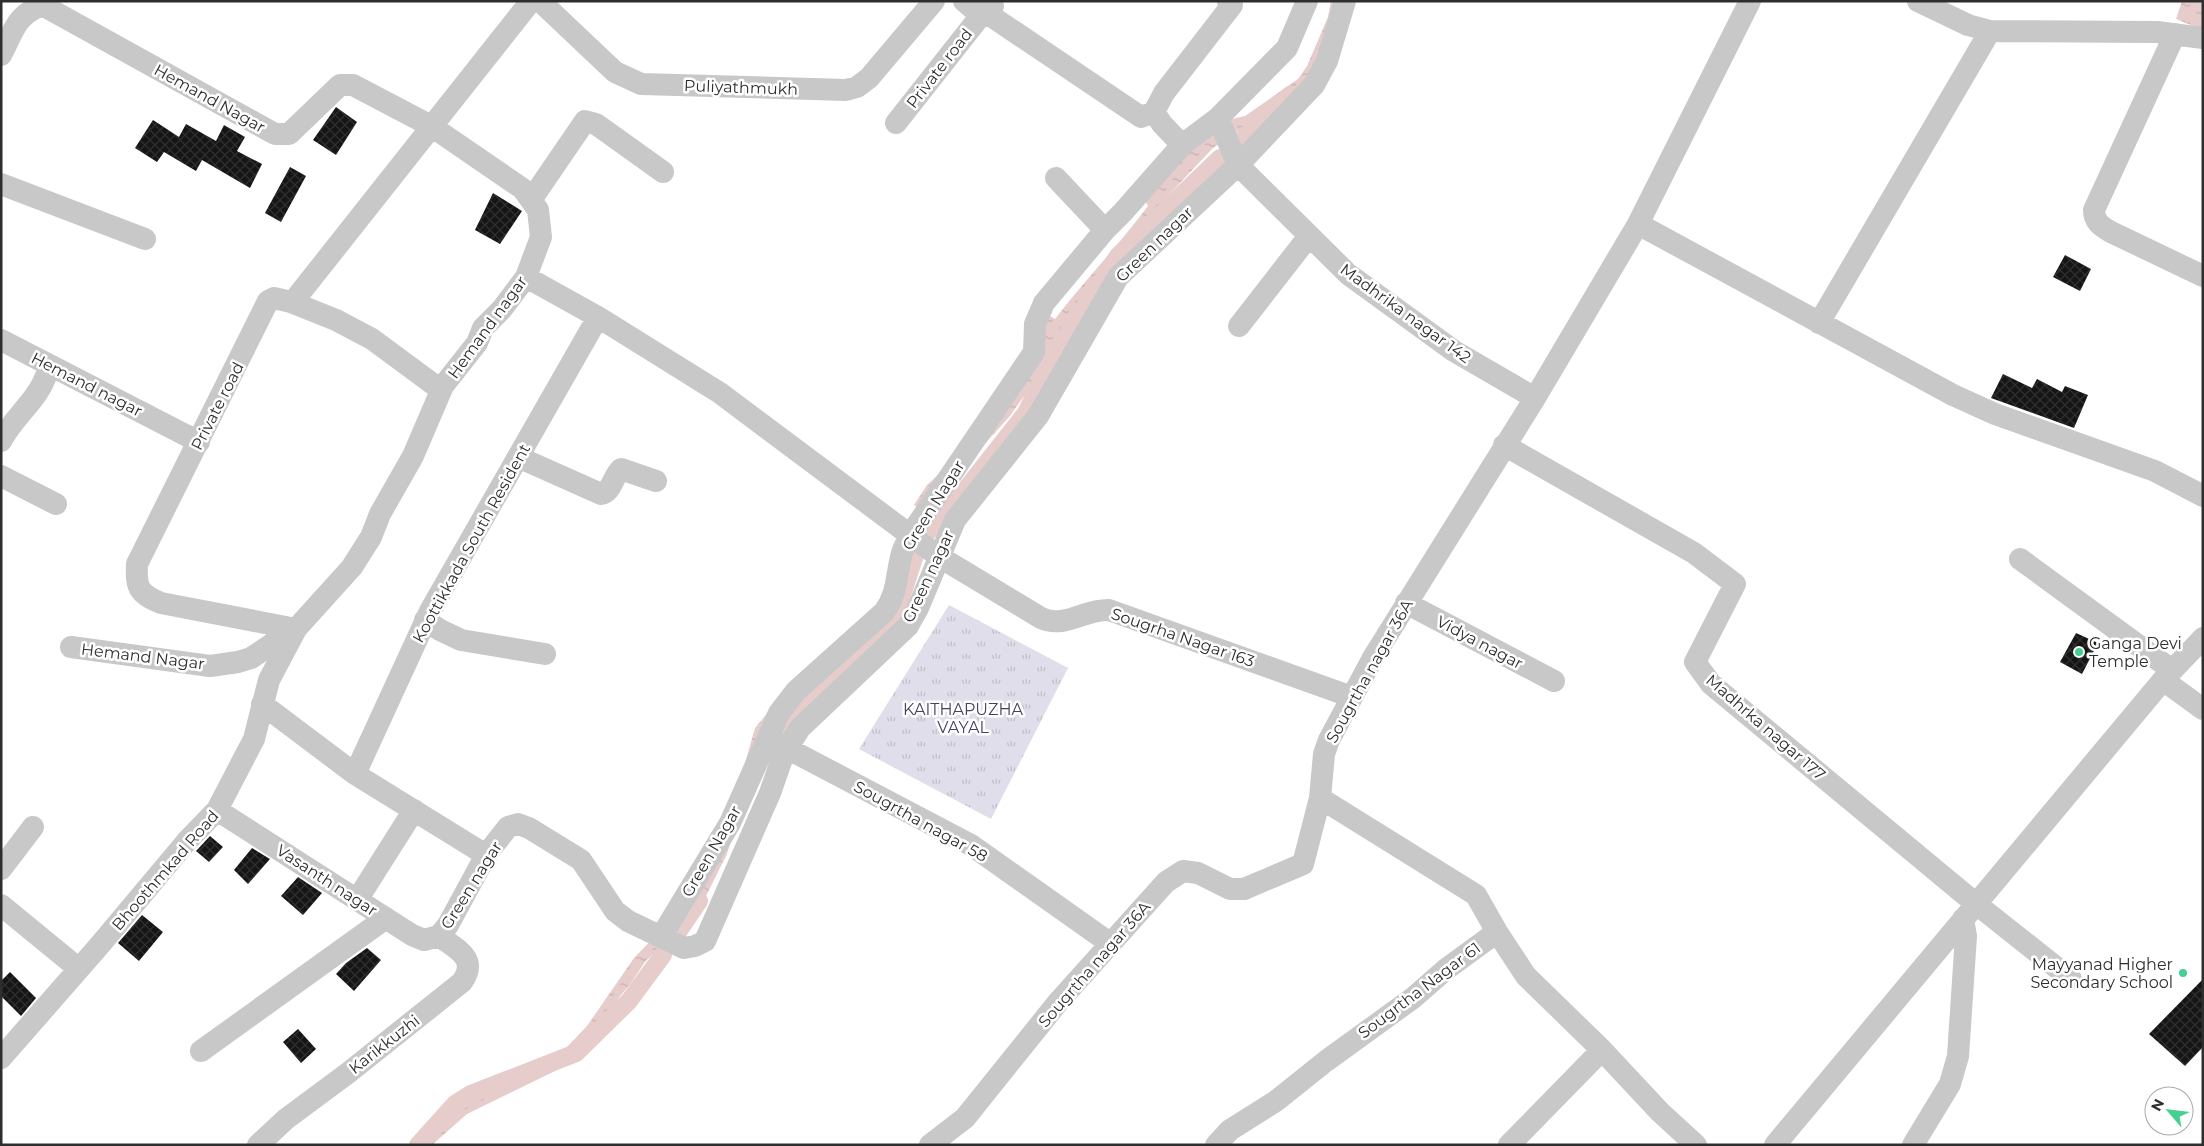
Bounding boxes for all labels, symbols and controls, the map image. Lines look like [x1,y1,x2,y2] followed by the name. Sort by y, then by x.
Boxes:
[902,25,976,112] street label: Private road
[151,60,269,137] street label: Hemand Nagar
[684,76,798,99] street label: Puliyathmukh
[1112,203,1197,286] street label: Green nagar
[1337,260,1475,367] street label: Madhrika nagar 142
[444,272,531,382] street label: Hemand nagar
[28,348,145,421] street label: Hemand nagar
[187,359,248,453] street label: Private road
[409,440,534,646] street label: Koottikkada South Resident
[898,457,969,554] street label: Green Nagar
[899,527,958,626] street label: Green nagar
[1322,596,1417,746] street label: Sougrtha nagar 36A
[1109,604,1257,671] street label: Sougrha Nagar 163
[1433,612,1526,673] street label: Vidya nagar
[2089,634,2182,671] place label: Ganga Devi Temple
[80,639,206,673] street label: Hemand Nagar
[2073,646,2085,658] marker: Ganga Devi Temple
[1702,670,1829,784] street label: Madhrka nagar 177
[903,700,1023,737] park label: KAITHAPUZHA VAYAL
[851,777,991,866] street label: Sougrtha nagar 58
[678,802,745,900] street label: Green Nagar
[108,806,223,934] street label: Bhoothmkad Road
[437,838,506,933] street label: Green nagar
[273,841,381,920] street label: Vasanth nagar
[1034,897,1155,1031] street label: Sougrtha nagar 36A
[1354,938,1484,1043] street label: Sougrtha Nagar 61
[2030,955,2173,992] place label: Mayyanad Higher Secondary School
[2177,967,2189,979] marker: Mayyanad Higher Secondary School
[345,1011,423,1078] street label: Karikkuzhi
[2144,1086,2194,1136] north arrow
[2147,1096,2168,1114] text: N

